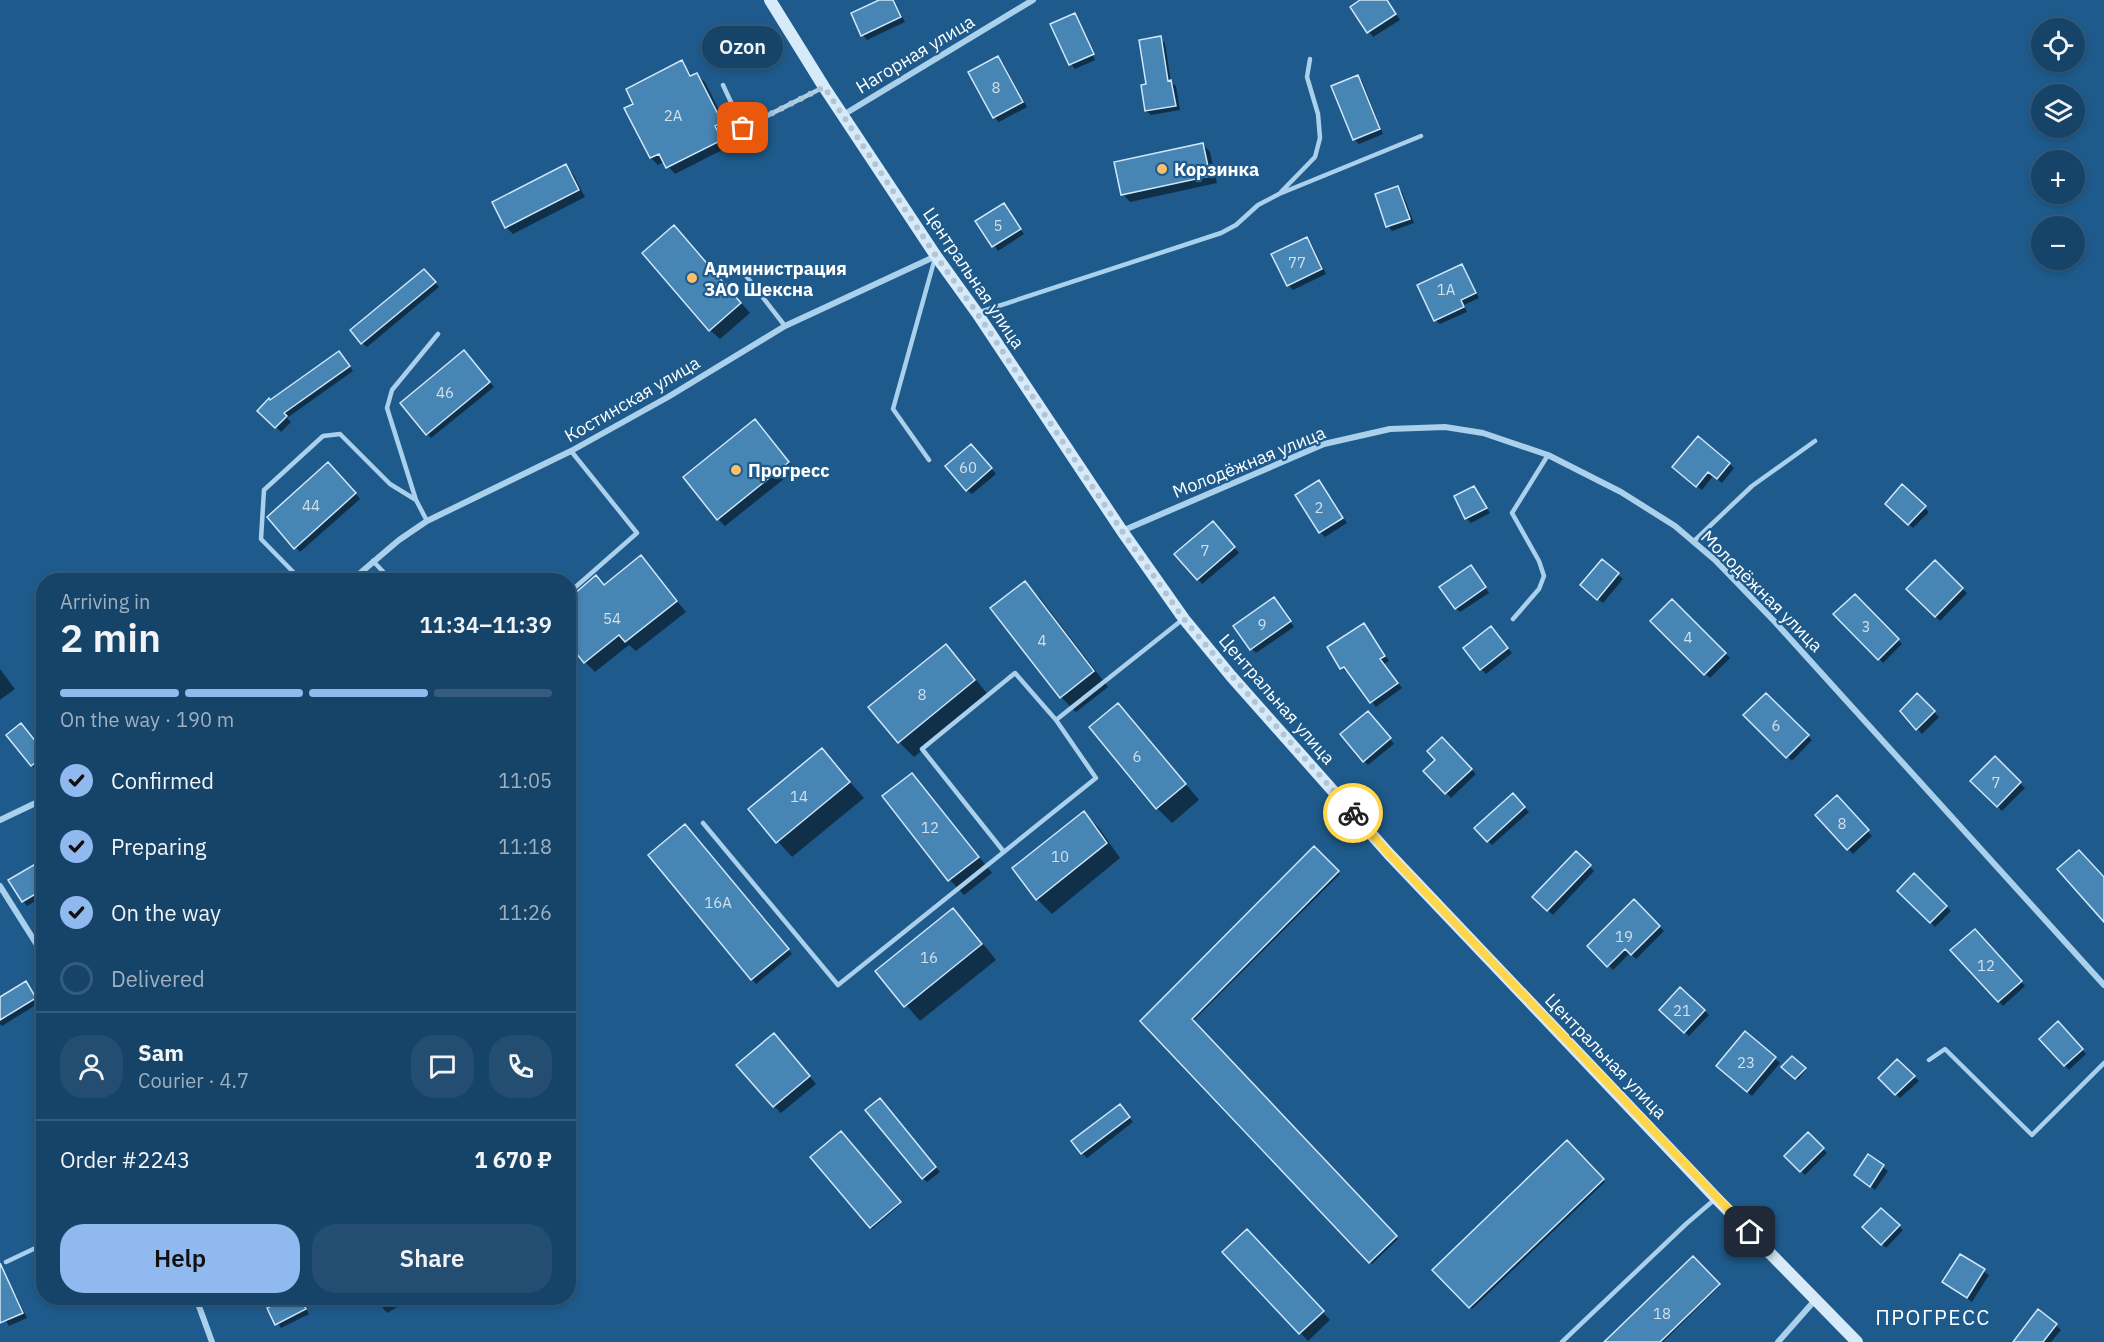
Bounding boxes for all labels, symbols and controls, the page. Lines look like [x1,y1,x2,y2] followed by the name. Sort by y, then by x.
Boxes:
[852,9,979,98] street label: Нагорная улица
[2031,18,2085,270] map controls
[2031,18,2085,72] button: locate
[702,26,783,68] callout: Ozon
[719,33,766,60] text: Ozon
[991,78,1001,97] house number: 8
[2031,84,2085,138] button: layers
[717,102,768,153] pin
[664,106,683,125] house number: 2А
[726,111,759,144] icon: bag
[2031,150,2085,204] button: +
[1174,158,1259,181] place label: Корзинка
[1155,162,1169,176] marker: Корзинка
[918,203,1030,353] street label: Центральная улица
[993,216,1003,235] house number: 5
[2031,216,2085,270] button: −
[1288,253,1306,272] house number: 77
[704,257,847,301] place label: Администрация ЗАО Шексна
[685,271,699,285] marker: Администрация ЗАО Шексна
[1437,280,1456,299] house number: 1А
[560,351,704,447] street label: Костинская улица
[436,383,454,402] house number: 46
[1169,421,1329,503] street label: Молодёжная улица
[959,458,977,477] house number: 60
[748,459,829,482] place label: Прогресс
[729,463,743,477] marker: Прогресс
[302,496,320,515] house number: 44
[1314,498,1324,517] house number: 2
[1696,525,1828,657] street label: Молодёжная улица
[1200,541,1210,560] house number: 7
[60,588,150,615] text: Arriving in
[603,609,621,628] house number: 54
[419,610,552,639] text: 11:34–11:39
[60,612,161,663] text: 2 min
[1257,615,1267,634] house number: 9
[1861,617,1871,636] house number: 3
[1683,628,1693,647] house number: 4
[1214,629,1340,769] street label: Центральная улица
[1037,631,1047,650] house number: 4
[917,685,927,704] house number: 8
[60,706,234,733] text: On the way · 190 m
[1771,716,1781,735] house number: 6
[1132,747,1142,766] house number: 6
[60,764,93,797] icon: check
[111,766,214,795] text: Confirmed
[498,767,552,794] text: 11:05
[1991,773,2001,792] house number: 7
[1323,783,1383,843] courier
[790,787,808,806] house number: 14
[1337,797,1370,830] icon: bike
[1837,814,1847,833] house number: 8
[921,818,939,837] house number: 12
[60,830,93,863] icon: check
[111,832,206,861] text: Preparing
[498,833,552,860] text: 11:18
[1051,847,1069,866] house number: 10
[704,893,732,912] house number: 16А
[60,896,93,929] icon: check
[111,898,221,927] text: On the way
[498,899,552,926] text: 11:26
[1615,927,1633,946] house number: 19
[920,948,938,967] house number: 16
[1977,956,1995,975] house number: 12
[111,964,205,993] text: Delivered
[1540,988,1672,1124] street label: Центральная улица
[1673,1001,1691,1020] house number: 21
[60,1035,123,1098] button: person
[411,1035,474,1098] button: chat
[489,1035,552,1098] button: phone
[138,1038,184,1067] text: Sam
[1737,1053,1755,1072] house number: 23
[138,1067,249,1094] text: Courier · 4.7
[60,1145,190,1174] text: Order #2243
[474,1145,552,1174] text: 1 670 ₽
[1724,1206,1775,1257] pin
[1733,1215,1766,1248] icon: home
[60,1224,300,1293] button: Help
[312,1224,552,1293] button: Share
[1875,1303,1991,1331] district label: ПРОГРЕСС
[1653,1304,1671,1323] house number: 18

